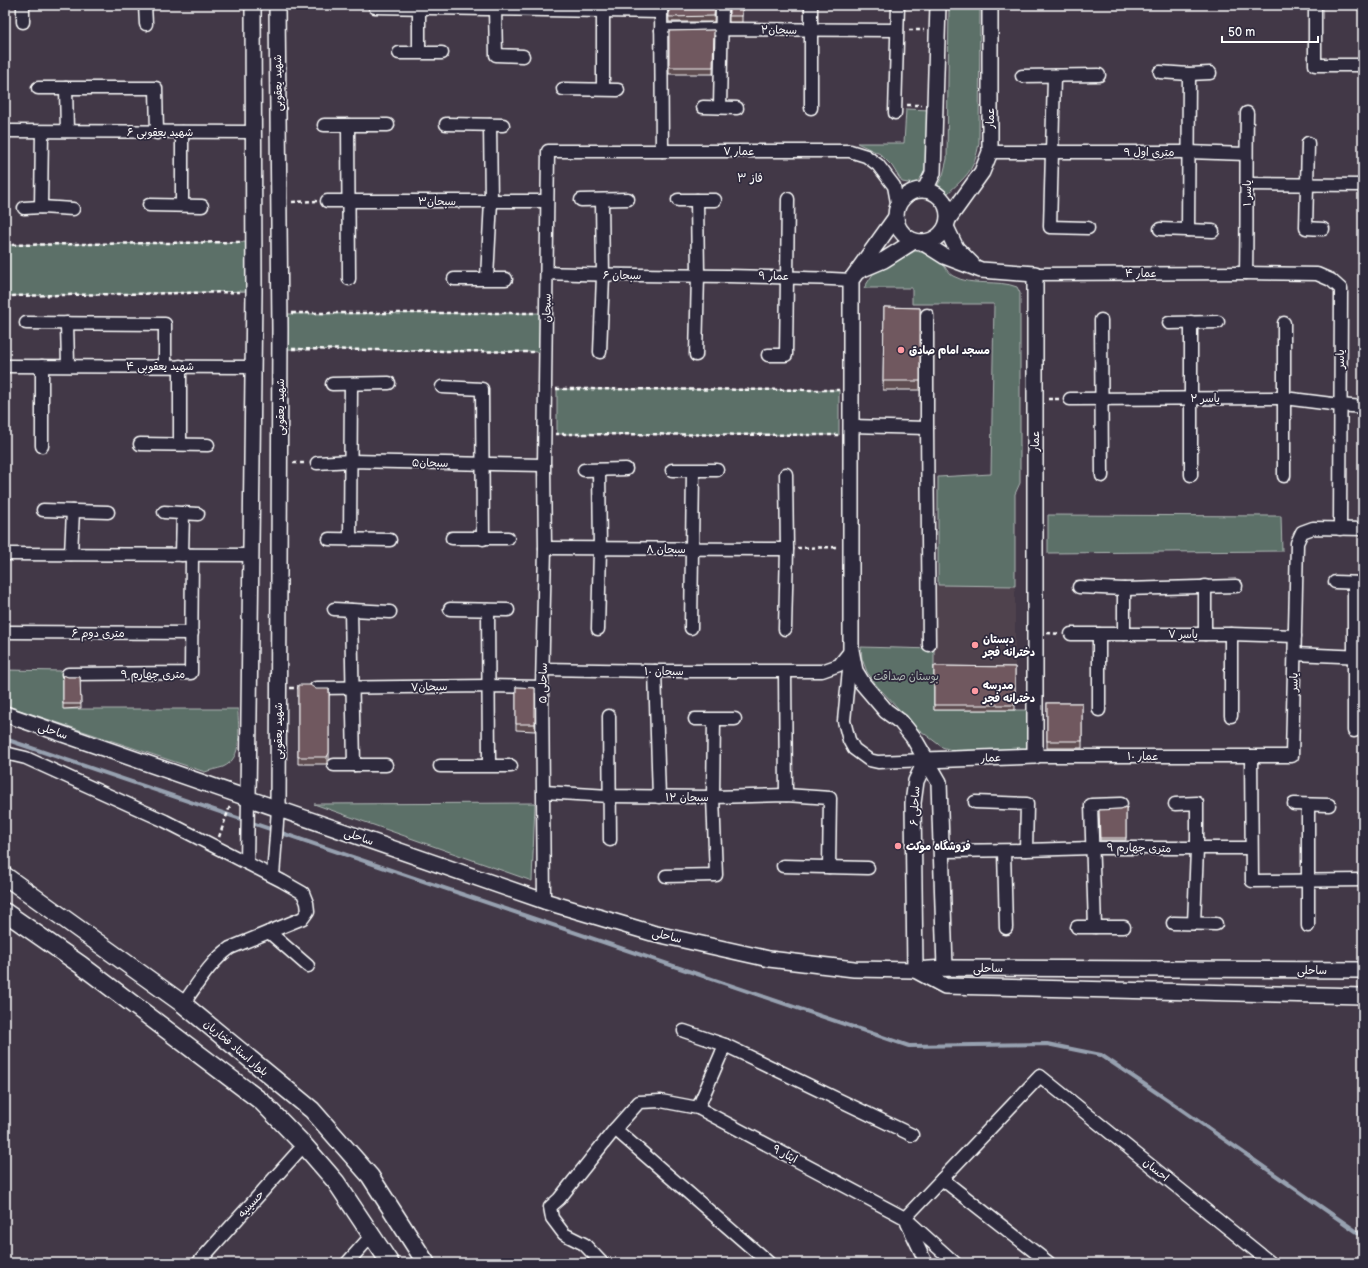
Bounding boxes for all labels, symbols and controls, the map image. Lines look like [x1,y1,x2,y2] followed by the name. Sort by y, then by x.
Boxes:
[1222,18,1318,44] scale bar
[761,23,797,38] street label: سبحان۲
[1228,25,1255,40] text: 50 m
[271,54,286,112] street label: شهید یعقوبی
[984,108,997,130] street label: عمار
[127,126,193,140] street label: شهید یعقوبی ۶
[723,145,755,158] street label: عمار ۷
[1124,146,1174,159] street label: ۹ متری اول
[737,171,763,186] district label: فاز ۳
[1241,180,1254,206] street label: یاسر ۱
[418,195,456,209] street label: سبحان۳
[1125,267,1157,280] street label: عمار ۴
[603,269,641,283] street label: سبحان ۶
[758,269,790,283] street label: عمار ۹
[540,293,555,323] street label: سبحان
[909,344,990,359] place label: مسجد امام صادق
[896,345,906,355] marker: مسجد امام صادق
[1334,349,1347,370] street label: یاسر
[126,360,194,374] street label: شهید یعقوبی ۴
[274,379,288,435] street label: شهید یعقوبی
[1190,392,1220,405] street label: یاسر ۲
[1029,431,1042,453] street label: عمار
[412,456,448,471] street label: سبحان۵
[646,543,686,557] street label: سبحان ۸
[71,627,125,642] street label: ۶ متری دوم
[1168,628,1198,641] street label: یاسر ۷
[982,633,1035,659] place label: دبستان دخترانه فجر
[970,640,980,650] marker: دبستان دخترانه فجر
[536,662,551,704] street label: ساحلی ۵
[644,665,684,679] street label: سبحان ۱۰
[121,668,185,683] street label: ۹ متری چهارم
[873,670,939,684] park label: بوستان صداقت
[1287,672,1301,693] street label: یاسر
[982,679,1035,705] place label: مدرسه دخترانه فجر
[411,680,448,695] street label: سبحان۷
[970,686,980,696] marker: مدرسه دخترانه فجر
[272,703,286,759] street label: شهید یعقوبی
[36,720,69,743] street label: ساحلی
[1127,750,1159,763] street label: عمار ۱۰
[979,751,1002,765] street label: عمار
[907,786,924,826] street label: ساحلی ۶
[665,791,709,805] street label: سبحان ۱۲
[342,826,375,849] street label: ساحلی
[906,839,971,854] place label: فروشگاه موکت
[893,841,903,851] marker: فروشگاه موکت
[1107,841,1171,857] street label: ۹ متری چهارم
[651,926,683,947] street label: ساحلی
[973,962,1003,976] street label: ساحلی
[1297,964,1327,978] street label: ساحلی
[200,1017,271,1080] street label: بلوار استاد فخاریان
[770,1142,800,1166] street label: ایثار ۹
[1141,1156,1171,1184] street label: احسان
[235,1188,267,1220] street label: حسینیه

